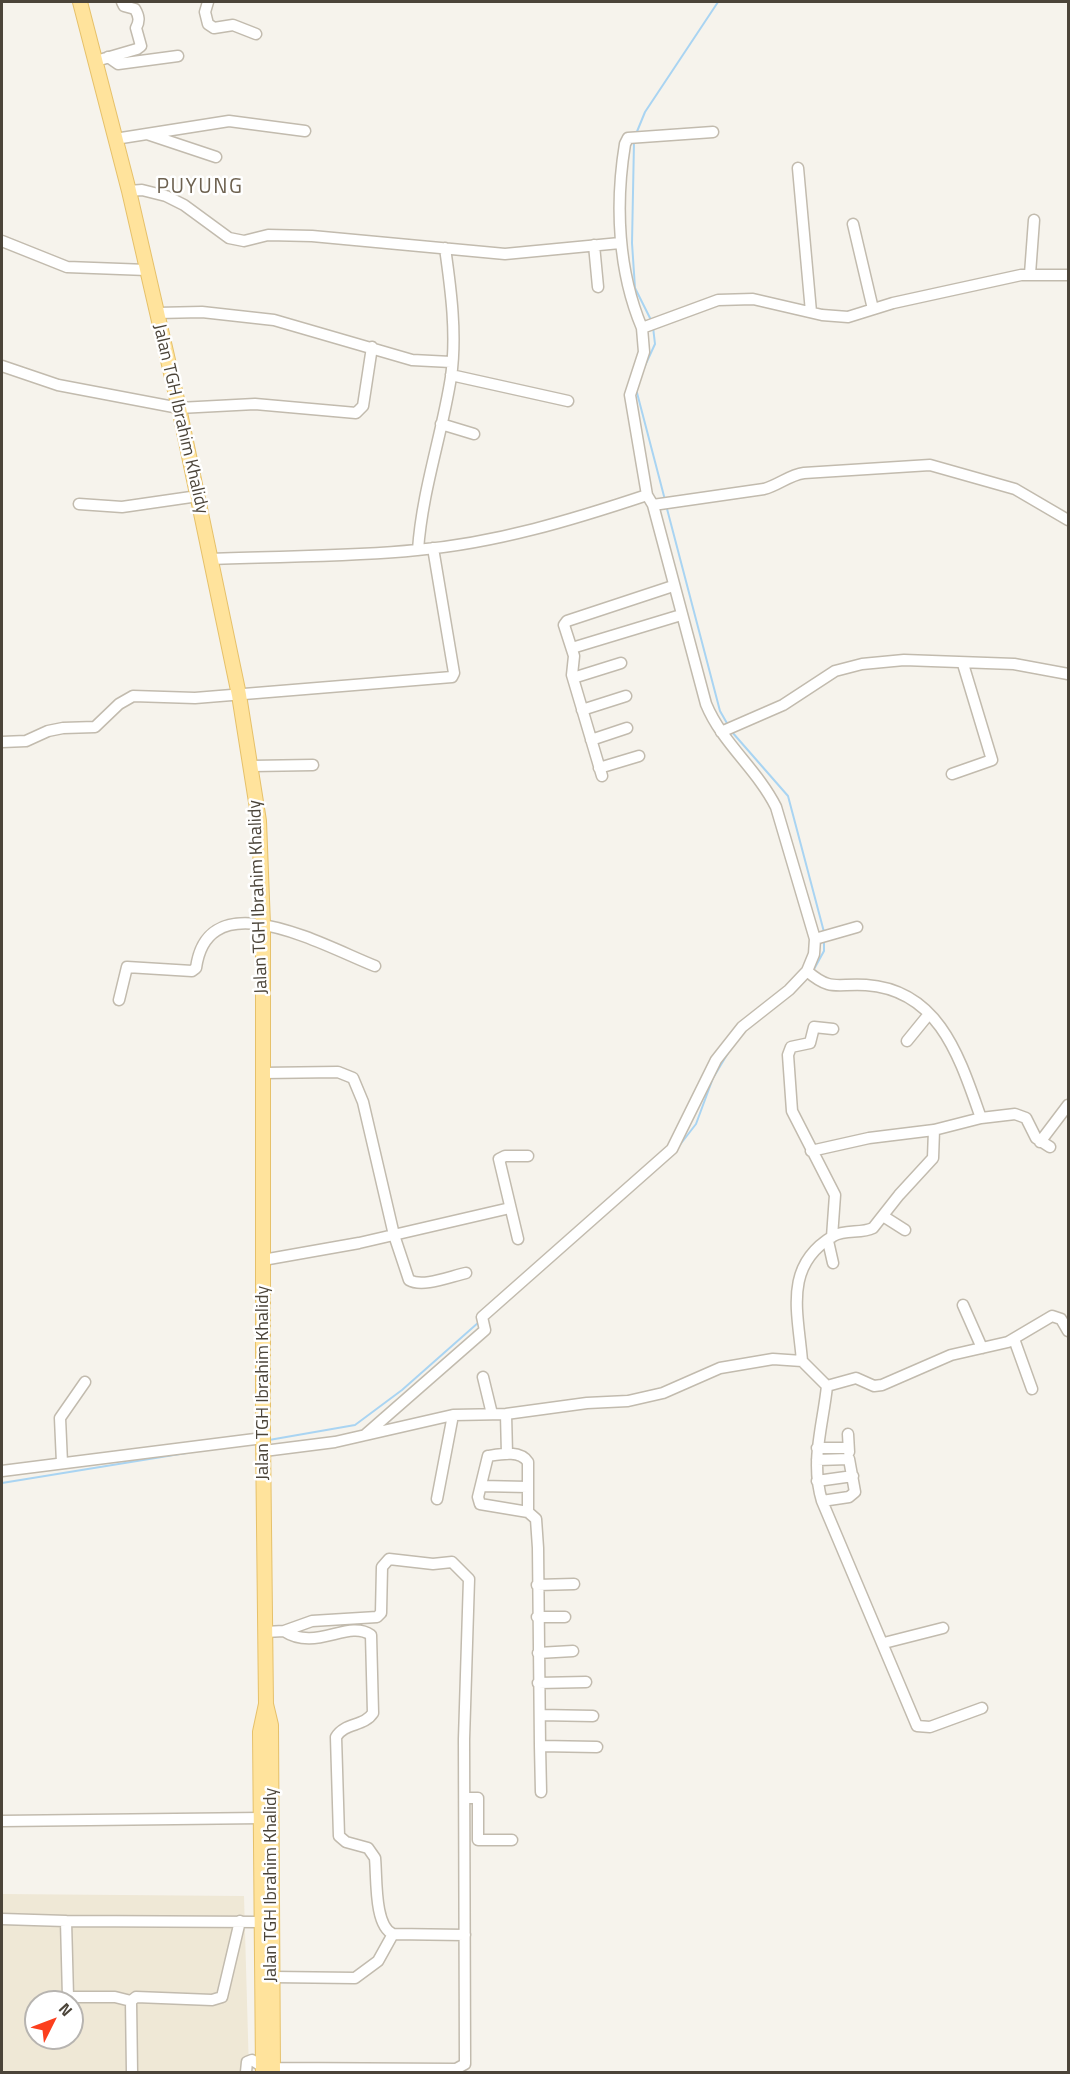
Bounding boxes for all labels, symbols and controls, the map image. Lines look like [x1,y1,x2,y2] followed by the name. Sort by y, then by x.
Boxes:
[157,175,243,201] district label: PUYUNG
[148,322,212,516] street label: Jalan TGH Ibrahim Khalidy
[245,800,273,994] street label: Jalan TGH Ibrahim Khalidy
[253,1286,275,1480] street label: Jalan TGH Ibrahim Khalidy
[261,1788,283,1982] street label: Jalan TGH Ibrahim Khalidy
[24,1990,84,2050] north arrow
[53,1997,79,2021] text: N

